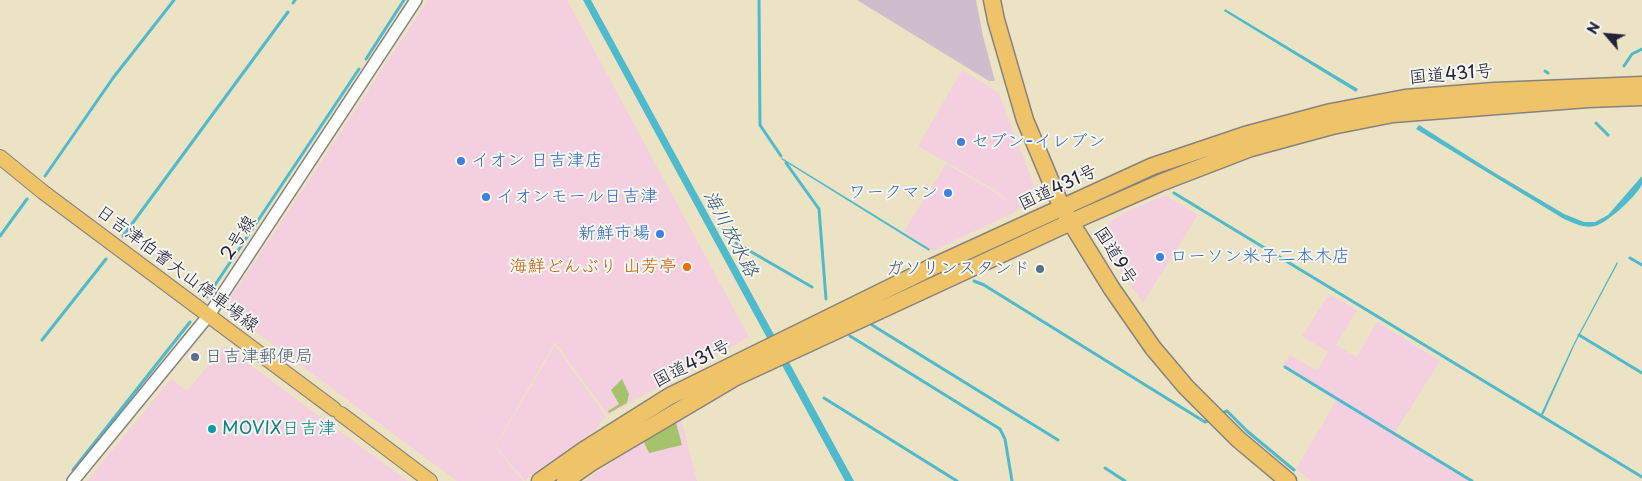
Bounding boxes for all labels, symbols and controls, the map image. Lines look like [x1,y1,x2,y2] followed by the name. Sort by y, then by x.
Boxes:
[1582,10,1632,60] north arrow
[1581,18,1605,38] text: N
[1408,61,1494,89] street label: 国道431号
[971,131,1106,153] place label: セブン-イレブン
[955,136,967,148] marker: セブン-イレブン
[471,150,603,172] place label: イオン 日吉津店
[455,155,467,167] marker: イオン 日吉津店
[1015,160,1101,216] street label: 国道431号
[848,182,938,204] place label: ワークマン
[496,186,658,208] place label: イオンモール日吉津
[698,187,762,281] water label: 海川放水路
[942,187,954,199] marker: ワークマン
[480,191,492,203] marker: イオンモール日吉津
[91,201,263,337] street label: 日吉津伯耆大山停車場線
[217,212,261,264] street label: 2号線
[578,223,650,245] place label: 新鮮市場
[1089,223,1141,289] street label: 国道9号
[654,228,666,240] marker: 新鮮市場
[1170,246,1350,268] place label: ローソン米子二本木店
[1154,251,1166,263] marker: ローソン米子二本木店
[509,256,677,278] place label: 海鮮どんぶり 山芳亭
[886,258,1030,280] place label: ガソリンスタンド
[681,261,693,273] marker: 海鮮どんぶり 山芳亭
[1034,263,1046,275] marker: ガソリンスタンド
[650,335,734,393] street label: 国道431号
[205,346,313,368] place label: 日吉津郵便局
[189,351,201,363] marker: 日吉津郵便局
[222,418,336,440] place label: MOVIX日吉津
[206,423,218,435] marker: MOVIX日吉津

